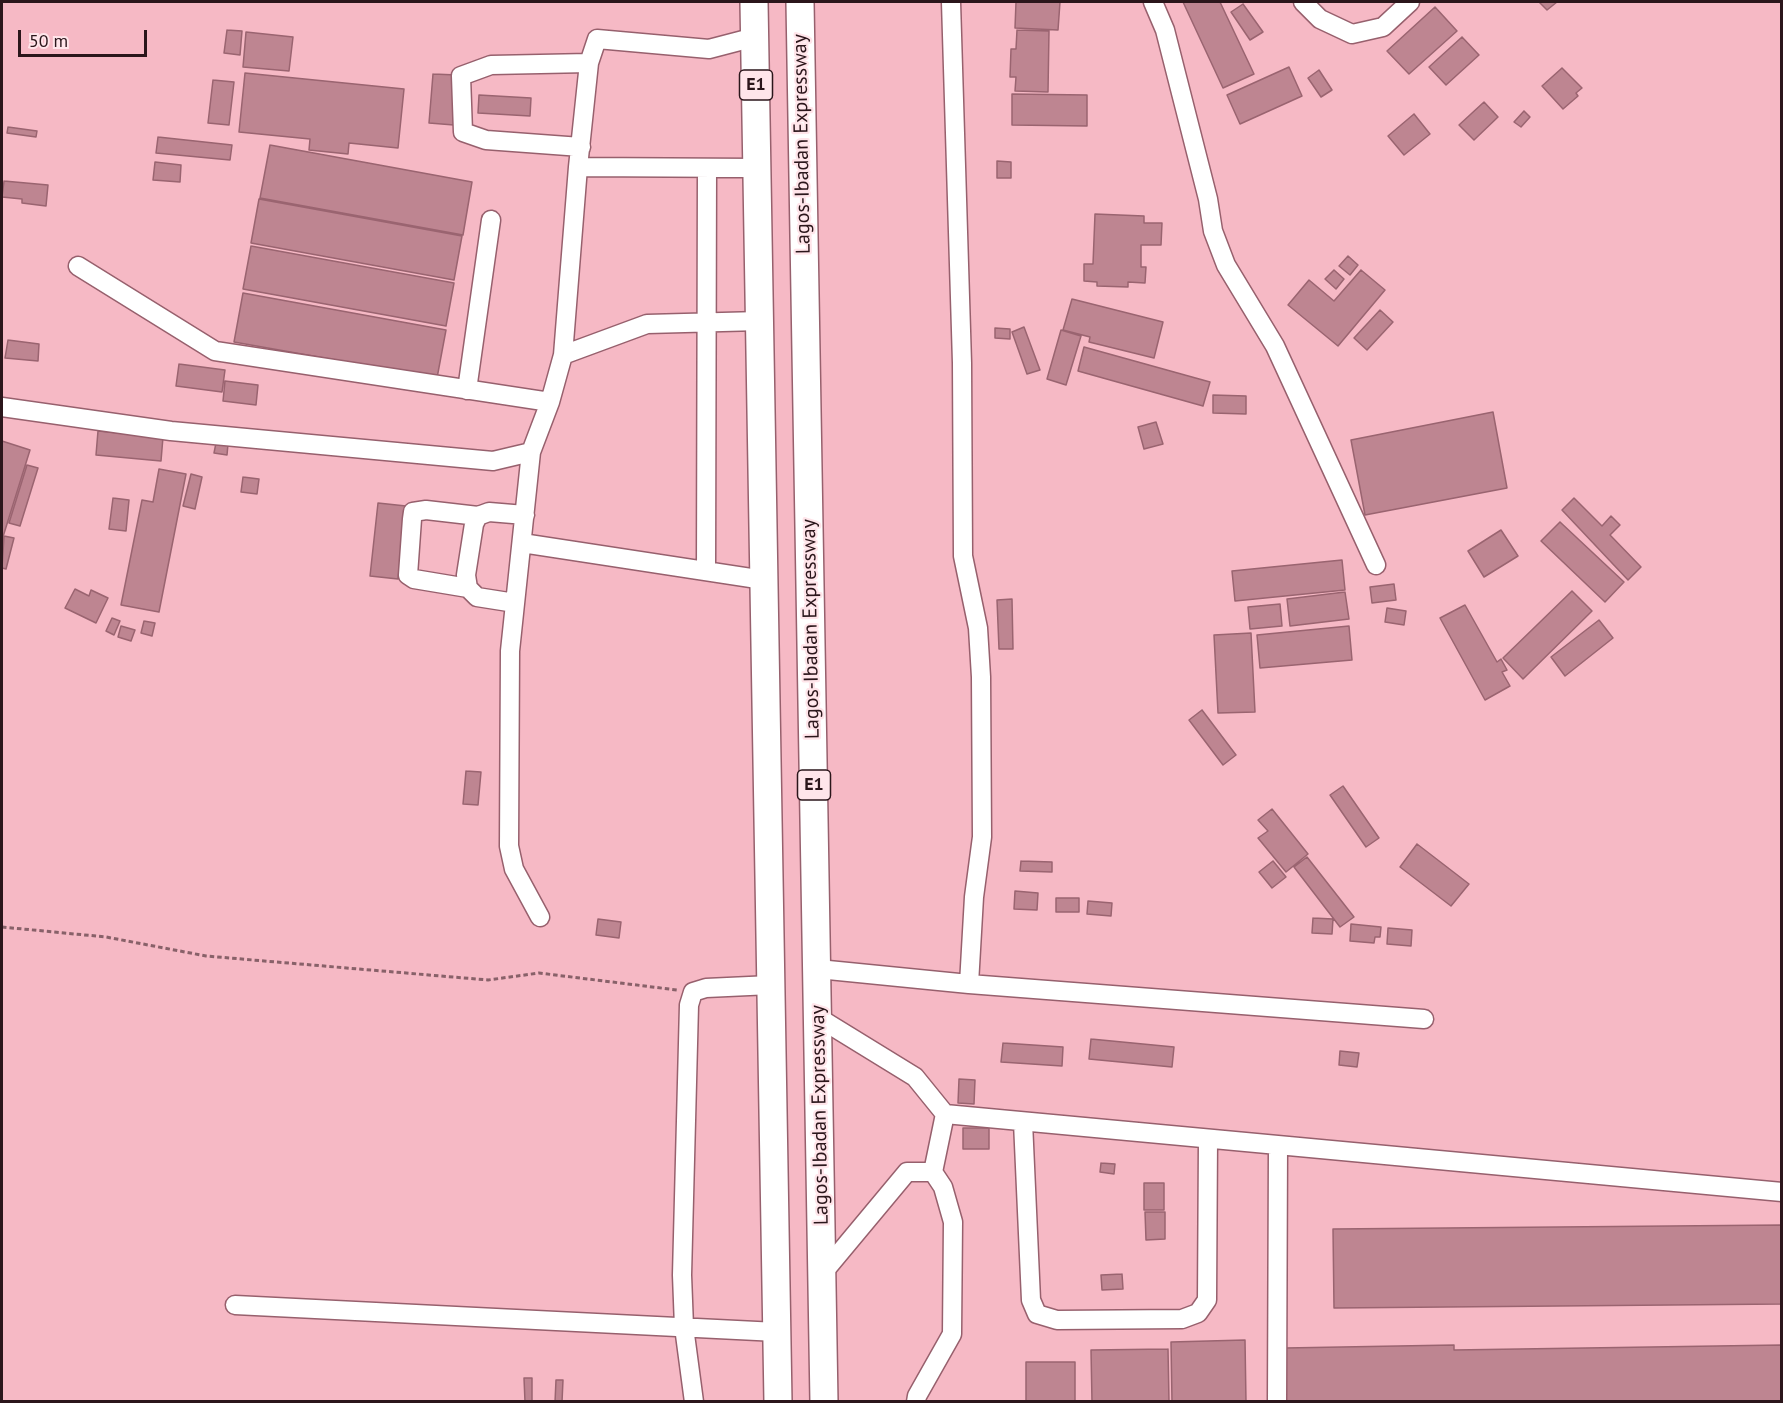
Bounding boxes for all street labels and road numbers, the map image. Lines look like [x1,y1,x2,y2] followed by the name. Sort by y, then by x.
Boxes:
[788,34,816,254] street label: Lagos-Ibadan Expressway
[740,70,772,100] road number: E1
[797,519,825,739] street label: Lagos-Ibadan Expressway
[798,770,830,800] road number: E1
[806,1005,834,1225] street label: Lagos-Ibadan Expressway

